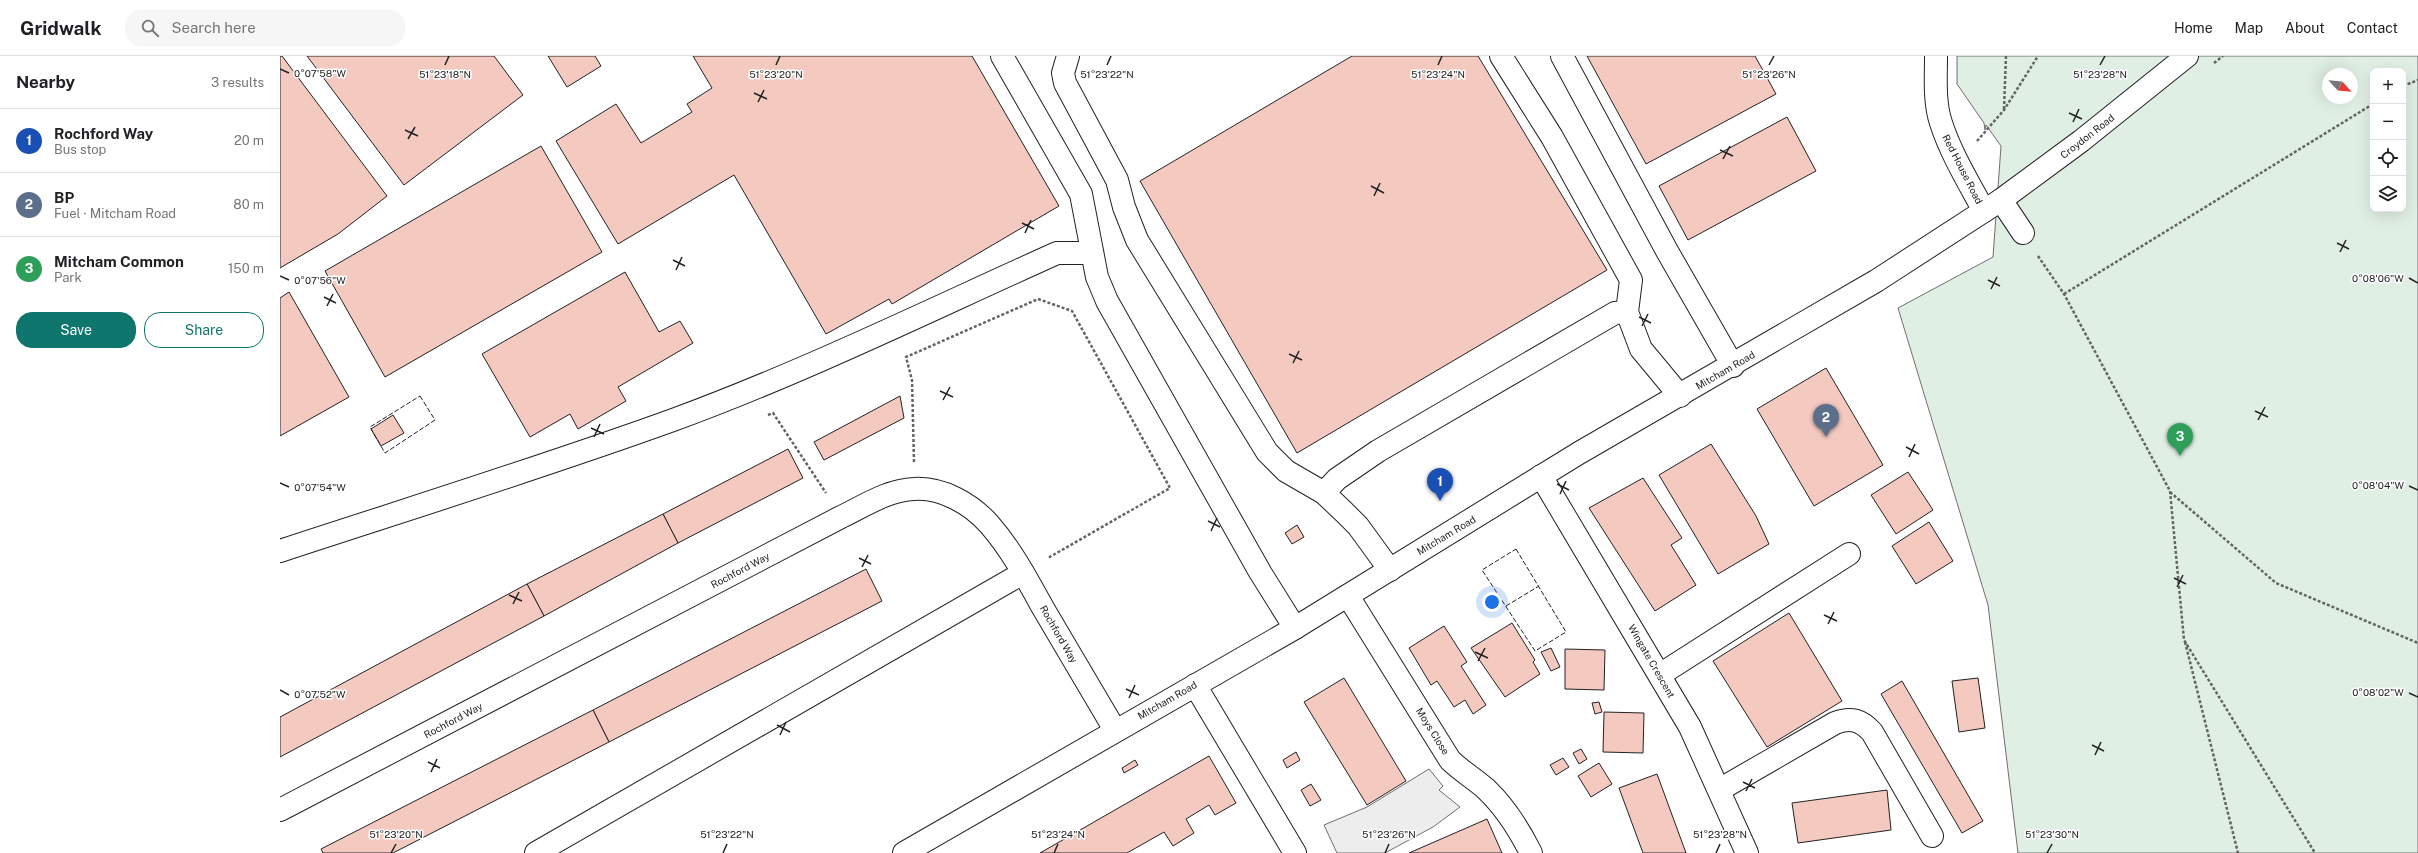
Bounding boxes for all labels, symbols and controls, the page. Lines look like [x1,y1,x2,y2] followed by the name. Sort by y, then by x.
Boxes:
[125,10,405,46] search box
[20,17,101,39] text: Gridwalk
[139,17,161,39] icon: search
[171,19,256,36] text: Search here
[2174,20,2213,36] text: Home
[2235,20,2263,36] text: Map
[2285,20,2325,36] text: About
[2347,20,2398,36] text: Contact
[294,67,346,79] text: 0°07'58"W
[419,68,471,80] text: 51°23'18"N
[749,68,803,80] text: 51°23'20"N
[1080,68,1134,80] text: 51°23'22"N
[1411,68,1465,80] text: 51°23'24"N
[1742,68,1796,80] text: 51°23'26"N
[2073,68,2127,80] text: 51°23'28"N
[2322,68,2358,104] north arrow
[2370,68,2406,212] map controls
[2370,68,2406,104] button: +
[16,72,75,92] text: Nearby
[211,75,264,90] text: 3 results
[2370,104,2406,140] button: −
[2058,111,2116,161] street label: Croydon Road
[54,125,153,142] text: Rochford Way
[1940,132,1986,206] street label: Red House Road
[26,133,32,148] text: 1
[234,133,264,148] text: 20 m
[2370,140,2406,176] button: locate
[54,142,106,157] text: Bus stop
[2370,176,2406,212] button: layers
[54,189,74,206] text: BP
[25,197,33,212] text: 2
[233,197,264,212] text: 80 m
[54,206,176,221] text: Fuel · Mitcham Road
[54,253,184,270] text: Mitcham Common
[25,261,33,276] text: 3
[228,261,264,276] text: 150 m
[54,270,82,285] text: Park
[2352,272,2404,284] text: 0°08'06"W
[294,274,346,286] text: 0°07'56"W
[16,312,136,348] button: Save
[144,312,264,348] button: Share
[1693,348,1757,392] street label: Mitcham Road
[1813,404,1839,437] pin: 2
[2167,423,2193,456] pin: 3
[1427,468,1453,501] pin: 1
[2352,479,2404,491] text: 0°08'04"W
[294,481,346,493] text: 0°07'54"W
[1414,513,1478,557] street label: Mitcham Road
[709,549,772,590] street label: Rochford Way
[1482,592,1502,612] your location
[1038,603,1081,666] street label: Rochford Way
[1626,622,1678,700] street label: Wingate Crescent
[1135,678,1199,722] street label: Mitcham Road
[2352,686,2404,698] text: 0°08'02"W
[294,688,346,700] text: 0°07'52"W
[422,699,485,740] street label: Rochford Way
[1414,705,1452,757] street label: Moys Close
[369,828,423,840] text: 51°23'20"N
[700,828,754,840] text: 51°23'22"N
[1031,828,1085,840] text: 51°23'24"N
[1362,828,1416,840] text: 51°23'26"N
[1693,828,1747,840] text: 51°23'28"N
[2025,828,2079,840] text: 51°23'30"N

